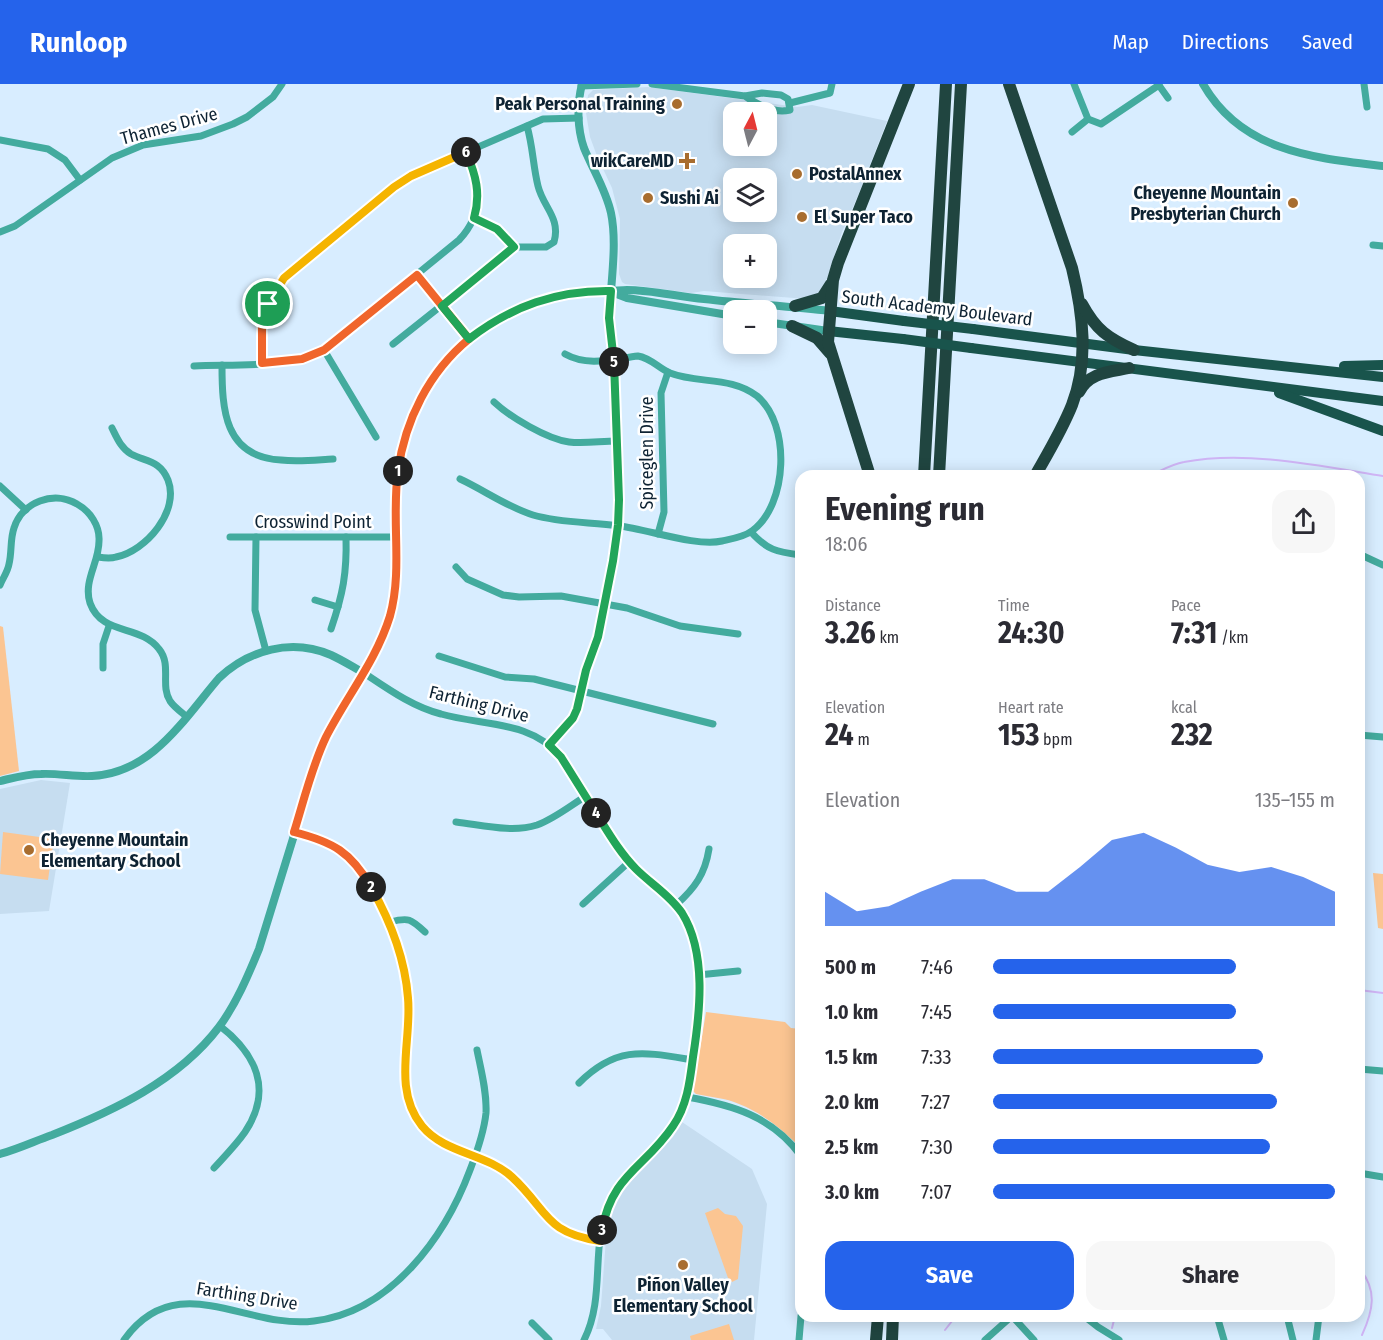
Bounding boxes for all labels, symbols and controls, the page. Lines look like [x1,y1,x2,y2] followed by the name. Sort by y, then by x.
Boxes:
[30,26,128,59] text: Runloop
[1112,29,1149,55] text: Map
[1182,29,1269,55] text: Directions
[1302,29,1353,55] text: Saved
[495,93,665,115] place label: Peak Personal Training
[670,97,684,111] marker: Peak Personal Training
[118,102,220,149] street label: Thames Drive
[723,102,777,156] north arrow
[723,102,777,354] map controls
[451,137,481,167] pin: 6
[462,142,470,161] text: 6
[591,150,674,172] place label: wikCareMD
[678,152,696,170] marker: wikCareMD
[809,163,902,185] place label: PostalAnnex
[790,167,804,181] marker: PostalAnnex
[723,168,777,222] button: layers
[1130,182,1281,225] place label: Cheyenne Mountain Presbyterian Church
[660,187,719,209] place label: Sushi Ai
[641,191,655,205] marker: Sushi Ai
[1286,196,1300,210] marker: Cheyenne Mountain Presbyterian Church
[814,206,913,228] place label: El Super Taco
[795,210,809,224] marker: El Super Taco
[723,234,777,288] button: +
[242,278,293,329] pin
[840,285,1034,331] street label: South Academy Boulevard
[251,287,284,320] icon: arrive
[723,300,777,354] button: −
[599,347,629,377] pin: 5
[610,352,618,371] text: 5
[636,396,658,510] street label: Spiceglen Drive
[383,456,413,486] pin: 1
[395,461,401,480] text: 1
[825,489,985,529] text: Evening run
[1272,490,1335,553] button: share
[254,511,372,533] street label: Crosswind Point
[825,532,867,556] text: 18:06
[825,596,881,615] text: Distance
[998,596,1030,615] text: Time
[1171,596,1201,615] text: Pace
[825,615,876,651] text: 3.26
[998,615,1065,651] text: 24:30
[1171,615,1217,651] text: 7:31
[876,628,899,647] text: km
[1217,628,1248,647] text: /km
[427,681,531,727] street label: Farthing Drive
[825,698,885,717] text: Elevation
[998,698,1064,717] text: Heart rate
[1171,698,1197,717] text: kcal
[825,717,854,753] text: 24
[998,717,1039,753] text: 153
[1171,717,1213,753] text: 232
[854,730,870,749] text: m
[1039,730,1072,749] text: bpm
[825,788,900,812] text: Elevation
[1255,788,1335,812] text: 135–155 m
[581,798,611,828] pin: 4
[592,803,600,822] text: 4
[41,829,189,872] place label: Cheyenne Mountain Elementary School
[22,843,36,857] marker: Cheyenne Mountain Elementary School
[356,872,386,902] pin: 2
[367,877,375,896] text: 2
[825,955,876,979] text: 500 m
[921,955,953,979] text: 7:46
[825,1000,878,1024] text: 1.0 km
[921,1000,952,1024] text: 7:45
[825,1045,878,1069] text: 1.5 km
[921,1045,952,1069] text: 7:33
[825,1090,879,1114] text: 2.0 km
[921,1090,950,1114] text: 7:27
[825,1135,878,1159] text: 2.5 km
[921,1135,953,1159] text: 7:30
[825,1180,879,1204] text: 3.0 km
[921,1180,952,1204] text: 7:07
[587,1215,617,1245] pin: 3
[598,1220,606,1239] text: 3
[825,1241,1074,1310] button: Save
[1086,1241,1335,1310] button: Share
[676,1258,690,1272] marker: Piñon Valley Elementary School
[613,1274,753,1317] place label: Piñon Valley Elementary School
[195,1277,299,1315] street label: Farthing Drive

